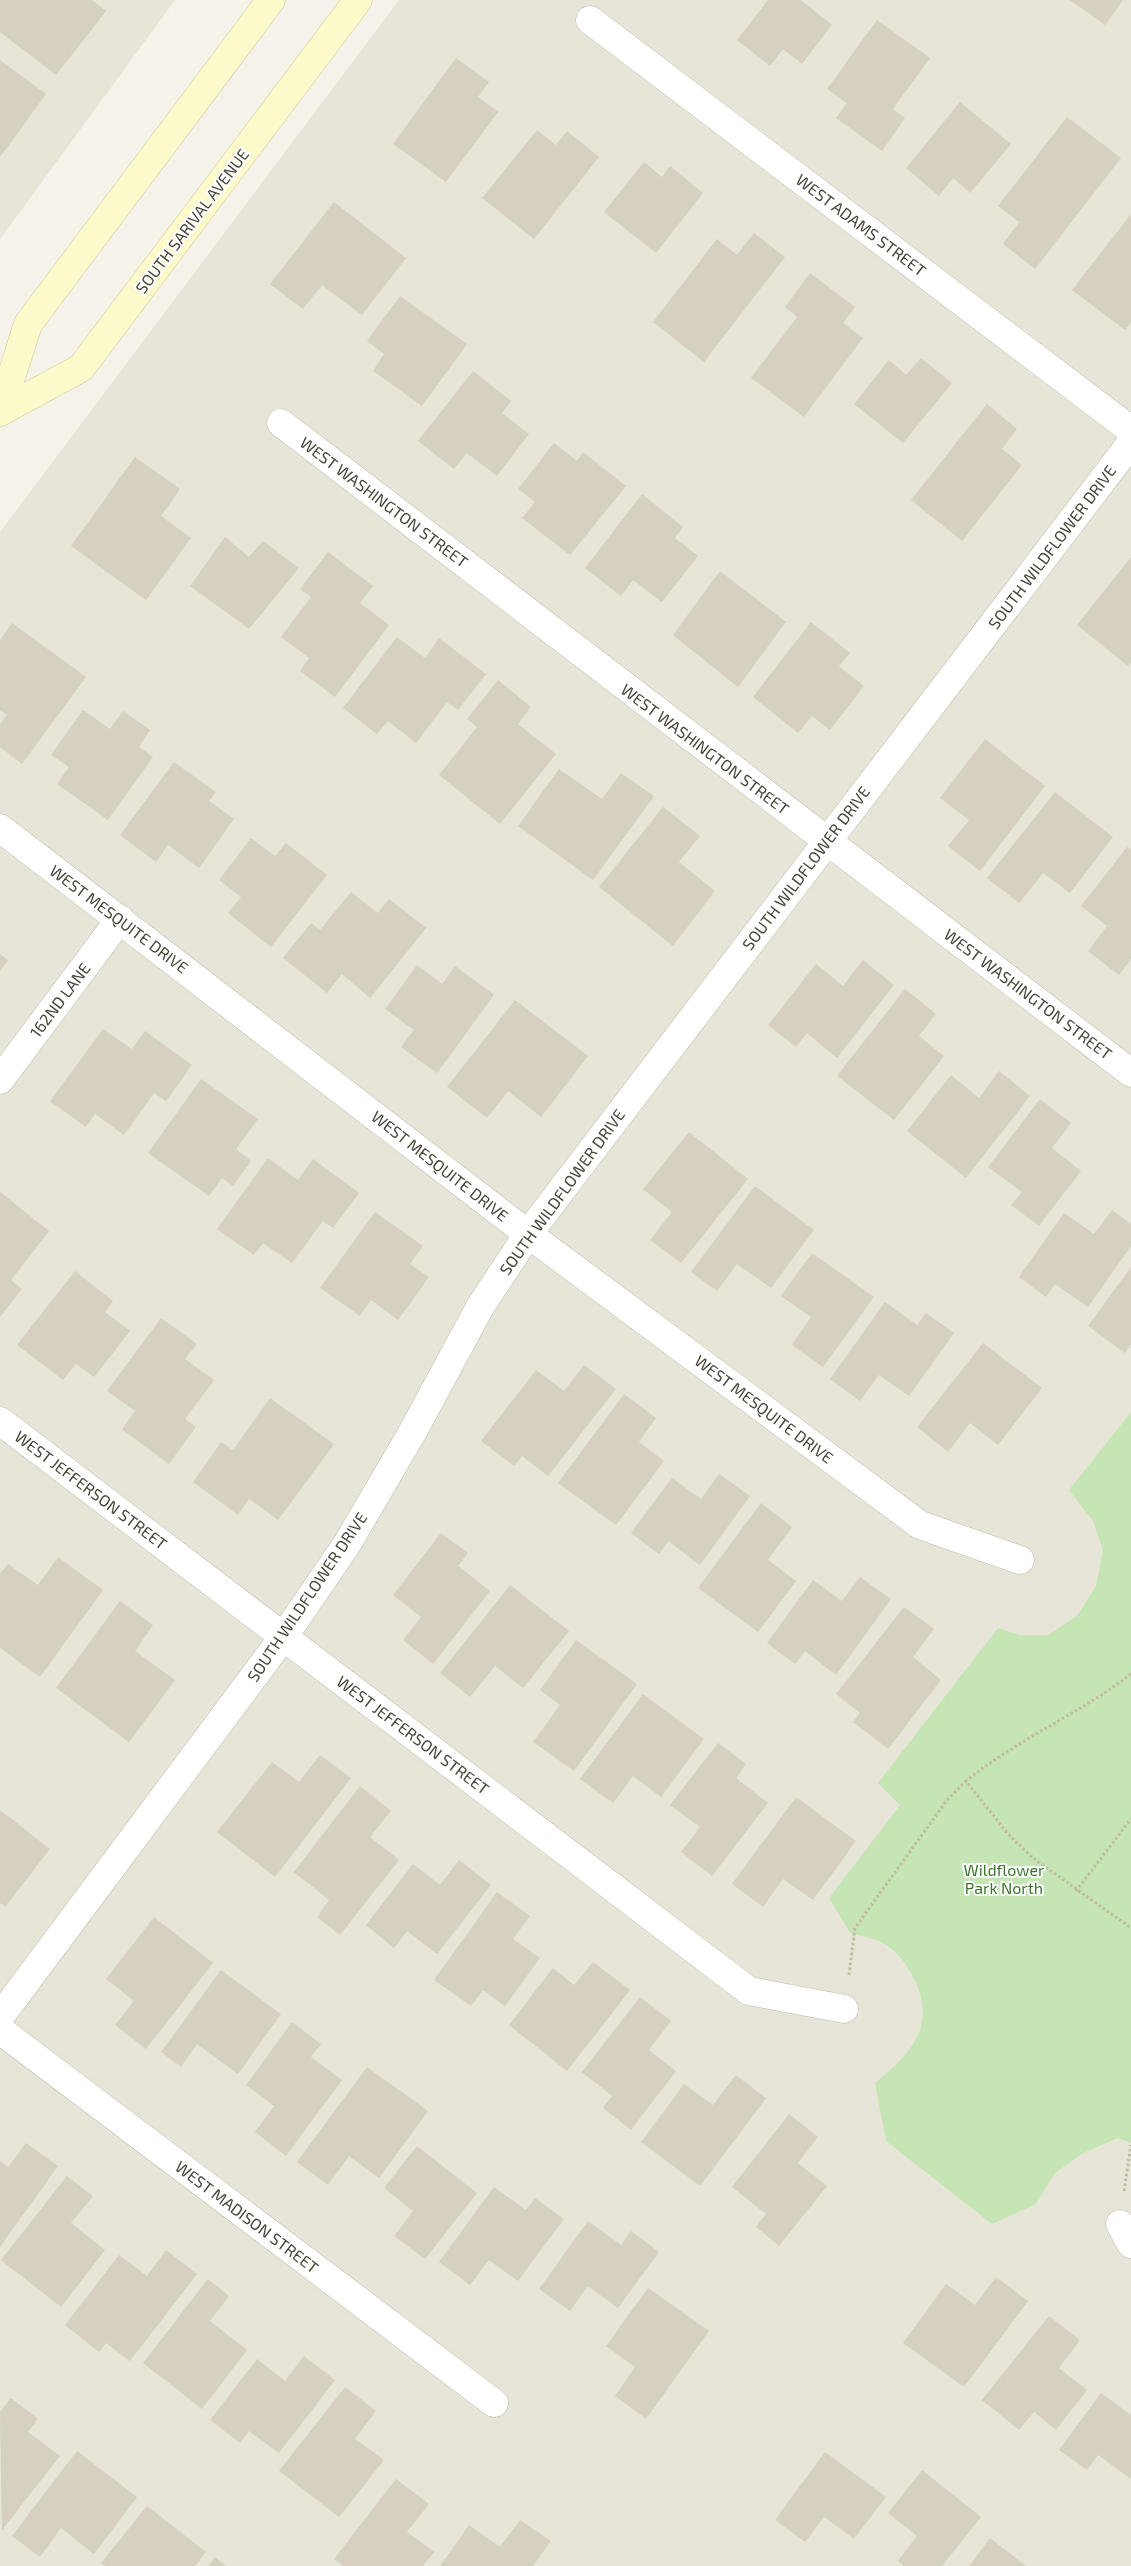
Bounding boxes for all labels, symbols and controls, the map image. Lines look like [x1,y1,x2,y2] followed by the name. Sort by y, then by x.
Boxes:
[131,145,252,297] street label: SOUTH SARIVAL AVENUE
[793,170,930,280] street label: WEST ADAMS STREET
[297,432,472,571] street label: WEST WASHINGTON STREET
[984,461,1119,632] street label: SOUTH WILDFLOWER DRIVE
[618,679,793,818] street label: WEST WASHINGTON STREET
[738,782,873,953] street label: SOUTH WILDFLOWER DRIVE
[46,860,192,978] street label: WEST MESQUITE DRIVE
[941,924,1116,1063] street label: WEST WASHINGTON STREET
[25,959,94,1041] street label: 162ND LANE
[495,1105,628,1278] street label: SOUTH WILDFLOWER DRIVE
[368,1106,513,1226] street label: WEST MESQUITE DRIVE
[691,1350,837,1468] street label: WEST MESQUITE DRIVE
[11,1426,171,1553] street label: WEST JEFFERSON STREET
[243,1508,370,1685] street label: SOUTH WILDFLOWER DRIVE
[333,1671,493,1798] street label: WEST JEFFERSON STREET
[964,1860,1045,1897] park label: Wildflower Park North
[172,2157,323,2277] street label: WEST MADISON STREET

